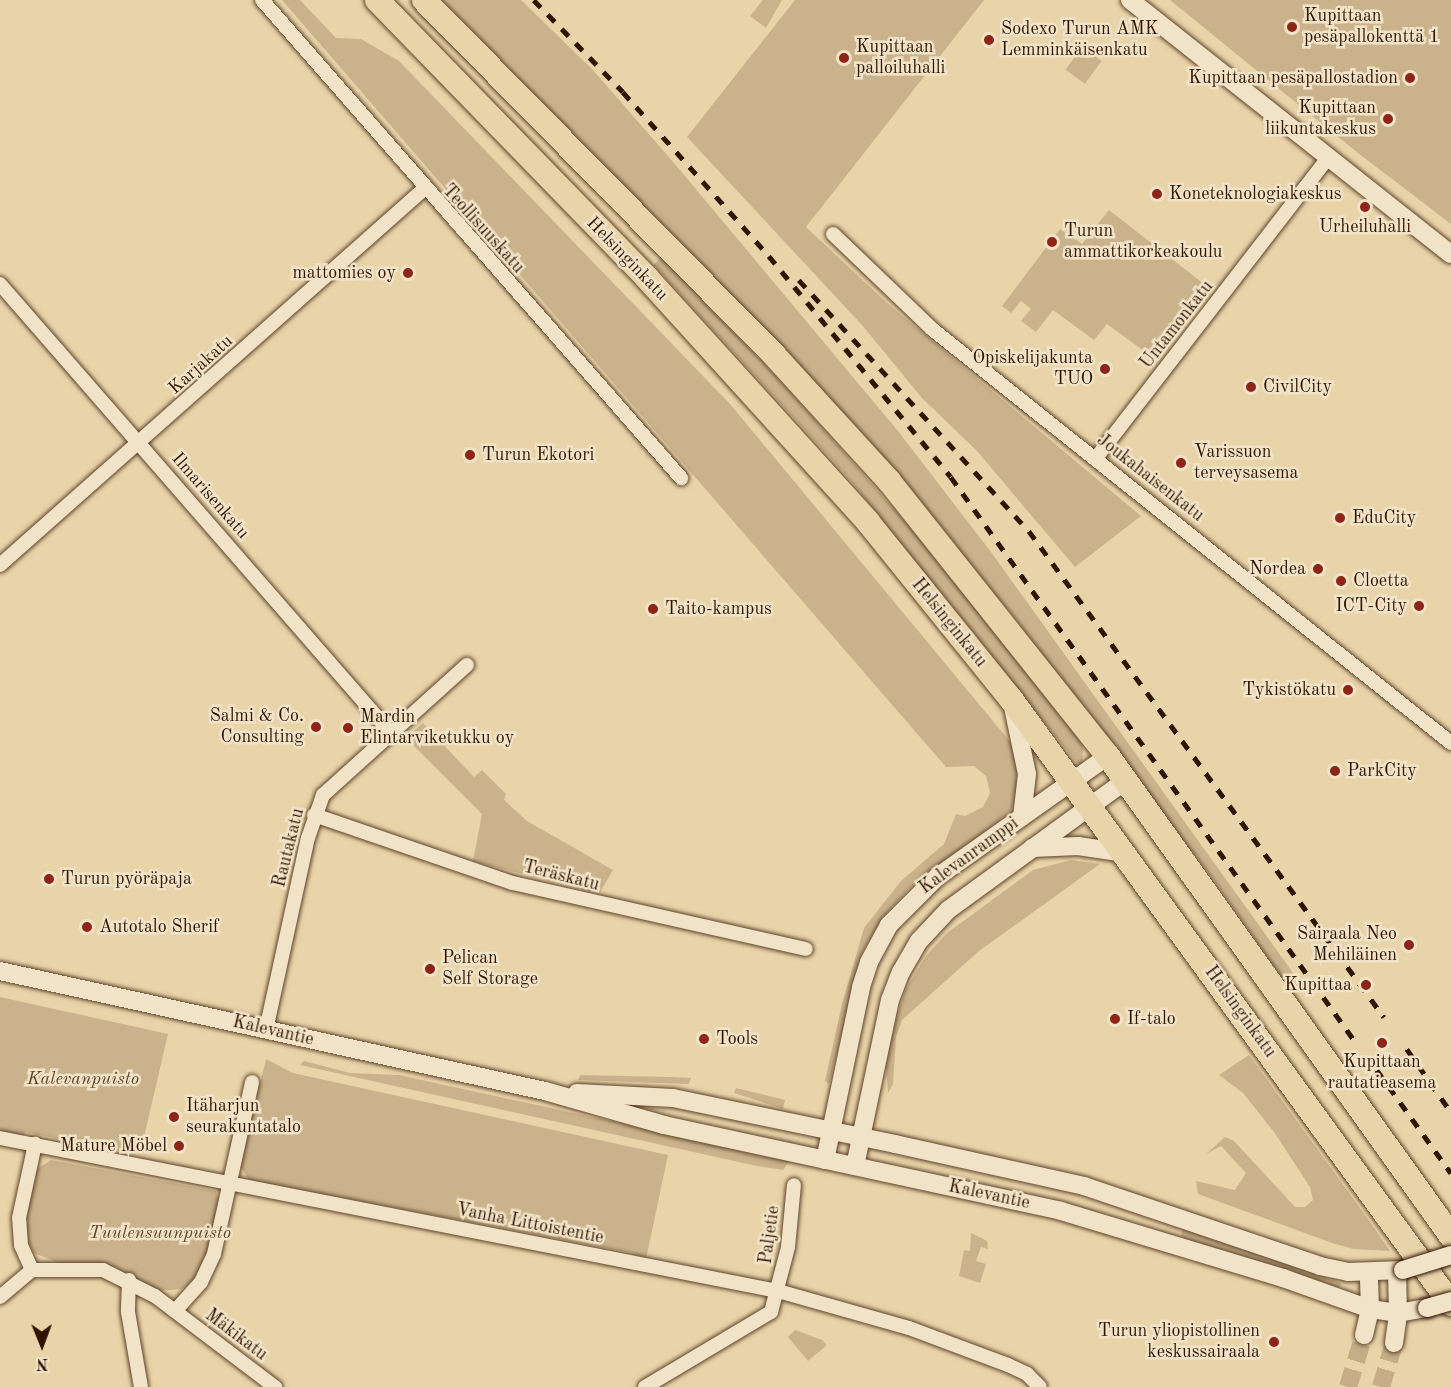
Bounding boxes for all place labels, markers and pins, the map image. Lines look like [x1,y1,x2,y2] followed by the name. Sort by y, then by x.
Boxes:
[1304,6,1440,48] place label: Kupittaan pesäpallokenttä 1
[1001,19,1158,62] place label: Sodexo Turun AMK Lemminkäisenkatu
[1285,20,1299,34] marker: Kupittaan pesäpallokenttä 1
[982,33,996,47] marker: Sodexo Turun AMK Lemminkäisenkatu
[856,37,945,80] place label: Kupittaan palloiluhalli
[837,51,851,65] marker: Kupittaan palloiluhalli
[1188,67,1398,89] place label: Kupittaan pesäpallostadion
[1403,71,1417,85] marker: Kupittaan pesäpallostadion
[1265,98,1376,140] place label: Kupittaan liikuntakeskus
[1381,112,1395,126] marker: Kupittaan liikuntakeskus
[1169,183,1342,205] place label: Koneteknologiakeskus
[1150,187,1164,201] marker: Koneteknologiakeskus
[1358,200,1372,214] marker: Urheiluhalli
[1319,216,1411,238] place label: Urheiluhalli
[1064,221,1222,264] place label: Turun ammattikorkeakoulu
[1045,235,1059,249] marker: Turun ammattikorkeakoulu
[293,262,396,284] place label: mattomies oy
[401,266,415,280] marker: mattomies oy
[973,348,1093,391] place label: Opiskelijakunta TUO
[1098,362,1112,376] marker: Opiskelijakunta TUO
[1263,376,1332,398] place label: CivilCity
[1244,380,1258,394] marker: CivilCity
[1194,442,1298,484] place label: Varissuon terveysasema
[482,444,594,466] place label: Turun Ekotori
[463,448,477,462] marker: Turun Ekotori
[1172,454,1190,472] marker: Varissuon terveysasema
[1352,507,1416,529] place label: EduCity
[1333,511,1347,525] marker: EduCity
[1249,558,1306,580] place label: Nordea
[1311,562,1325,576] marker: Nordea
[1353,570,1409,592] place label: Cloetta
[1334,574,1348,588] marker: Cloetta
[1336,595,1407,617] place label: ICT-City
[665,598,772,620] place label: Taito-kampus
[1412,599,1426,613] marker: ICT-City
[646,602,660,616] marker: Taito-kampus
[1242,679,1336,701] place label: Tykistökatu
[1341,683,1355,697] marker: Tykistökatu
[210,706,304,748] place label: Salmi & Co. Consulting
[360,707,514,750] place label: Mardin Elintarviketukku oy
[309,720,323,734] marker: Salmi & Co. Consulting
[341,721,355,735] marker: Mardin Elintarviketukku oy
[1347,760,1417,782] place label: ParkCity
[1328,764,1342,778] marker: ParkCity
[61,868,192,890] place label: Turun pyöräpaja
[42,872,56,886] marker: Turun pyöräpaja
[99,916,219,938] place label: Autotalo Sherif
[80,920,94,934] marker: Autotalo Sherif
[1297,924,1397,966] place label: Sairaala Neo Mehiläinen
[1402,938,1416,952] marker: Sairaala Neo Mehiläinen
[442,948,538,990] place label: Pelican Self Storage
[423,962,437,976] marker: Pelican Self Storage
[1284,974,1352,996] place label: Kupittaa
[1357,976,1375,994] marker: Kupittaa
[1127,1008,1176,1030] place label: If-talo
[1108,1012,1122,1026] marker: If-talo
[716,1028,758,1050] place label: Tools
[697,1032,711,1046] marker: Tools
[1375,1036,1389,1050] marker: Kupittaan rautatieasema
[1328,1052,1436,1094] place label: Kupittaan rautatieasema
[186,1096,301,1138] place label: Itäharjun seurakuntatalo
[167,1110,181,1124] marker: Itäharjun seurakuntatalo
[60,1135,167,1157] place label: Mature Möbel
[172,1139,186,1153] marker: Mature Möbel
[1098,1321,1260,1364] place label: Turun yliopistollinen keskussairaala
[1265,1333,1283,1351] marker: Turun yliopistollinen keskussairaala

